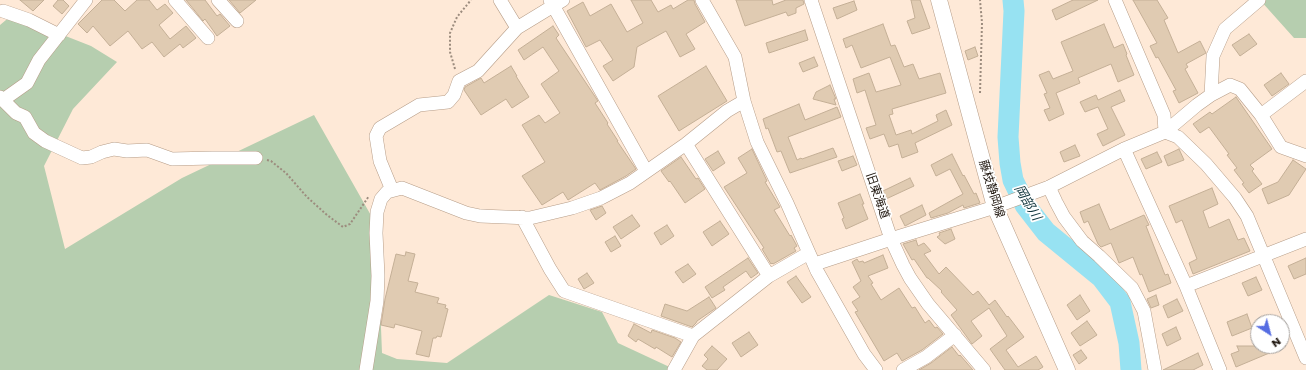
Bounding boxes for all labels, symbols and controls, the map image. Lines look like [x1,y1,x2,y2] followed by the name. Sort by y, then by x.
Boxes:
[975,158,1007,220] street label: 藤枝静岡線
[862,171,892,221] street label: 旧東海道
[1010,182,1044,224] water label: 岡部川
[1250,314,1290,354] north arrow
[1268,334,1285,352] text: N

